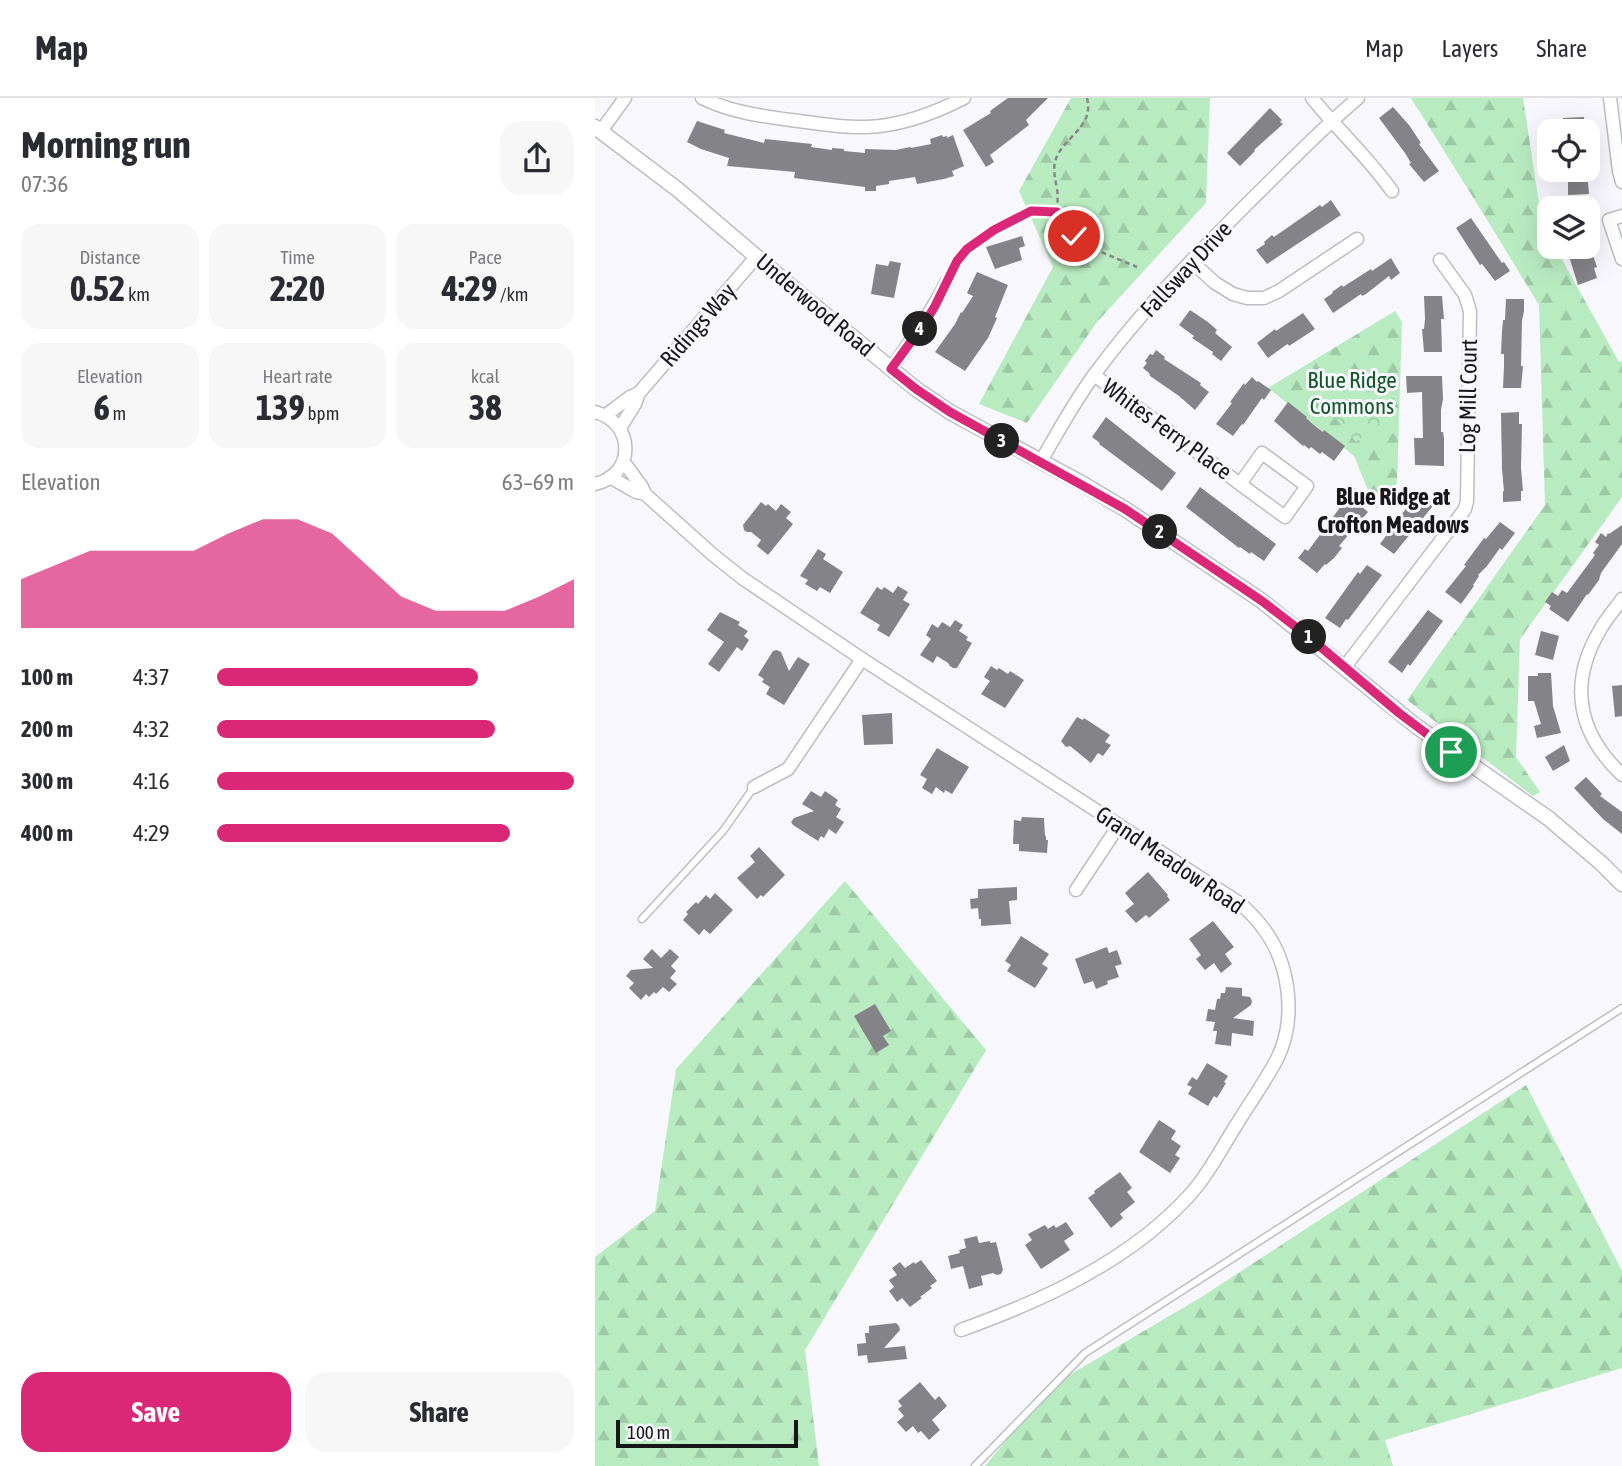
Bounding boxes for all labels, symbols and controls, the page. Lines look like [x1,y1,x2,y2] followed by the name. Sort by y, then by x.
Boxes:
[35,29,88,67] text: Map
[1365,35,1404,62] text: Map
[1442,35,1498,62] text: Layers
[1536,35,1587,62] text: Share
[1537,119,1600,259] map controls
[1537,119,1600,182] button: locate
[500,121,574,195] button: share
[21,123,191,166] text: Morning run
[21,171,68,197] text: 07:36
[1537,196,1600,259] button: layers
[1044,206,1104,266] pin
[1135,216,1237,322] street label: Fallsway Drive
[1055,217,1093,255] icon: check
[79,246,140,268] text: Distance
[280,246,315,268] text: Time
[468,246,502,268] text: Pace
[751,248,879,362] street label: Underwood Road
[70,268,125,308] text: 0.52
[270,268,325,308] text: 2:20
[442,268,497,308] text: 4:29
[655,278,741,372] street label: Ridings Way
[125,283,150,305] text: km
[497,283,529,305] text: /km
[903,312,937,346] pin: 4
[915,317,924,339] text: 4
[1454,339,1482,453] street label: Log Mill Court
[77,365,143,387] text: Elevation
[263,365,332,387] text: Heart rate
[471,365,500,387] text: kcal
[1307,367,1397,419] park label: Blue Ridge Commons
[1097,373,1237,485] street label: Whites Ferry Place
[93,387,110,427] text: 6
[256,387,305,427] text: 139
[469,387,502,427] text: 38
[110,402,126,424] text: m
[305,402,339,424] text: bpm
[985,424,1019,458] pin: 3
[997,429,1006,451] text: 3
[21,469,101,495] text: Elevation
[502,469,574,495] text: 63–69 m
[1317,483,1470,538] district label: Blue Ridge at Crofton Meadows
[1143,514,1177,550] pin: 2
[1155,520,1164,542] text: 2
[1291,620,1327,654] pin: 1
[1304,625,1313,647] text: 1
[21,664,73,690] text: 100 m
[133,664,170,690] text: 4:37
[21,716,73,742] text: 200 m
[133,716,170,742] text: 4:32
[1421,722,1481,782] pin
[1432,733,1470,771] icon: arrive
[21,768,73,794] text: 300 m
[133,768,170,794] text: 4:16
[1091,801,1249,919] street label: Grand Meadow Road
[21,820,73,846] text: 400 m
[133,820,170,846] text: 4:29
[21,1372,291,1452] button: Save
[305,1372,574,1452] button: Share
[616,1417,798,1449] scale bar
[627,1421,670,1443] text: 100 m

